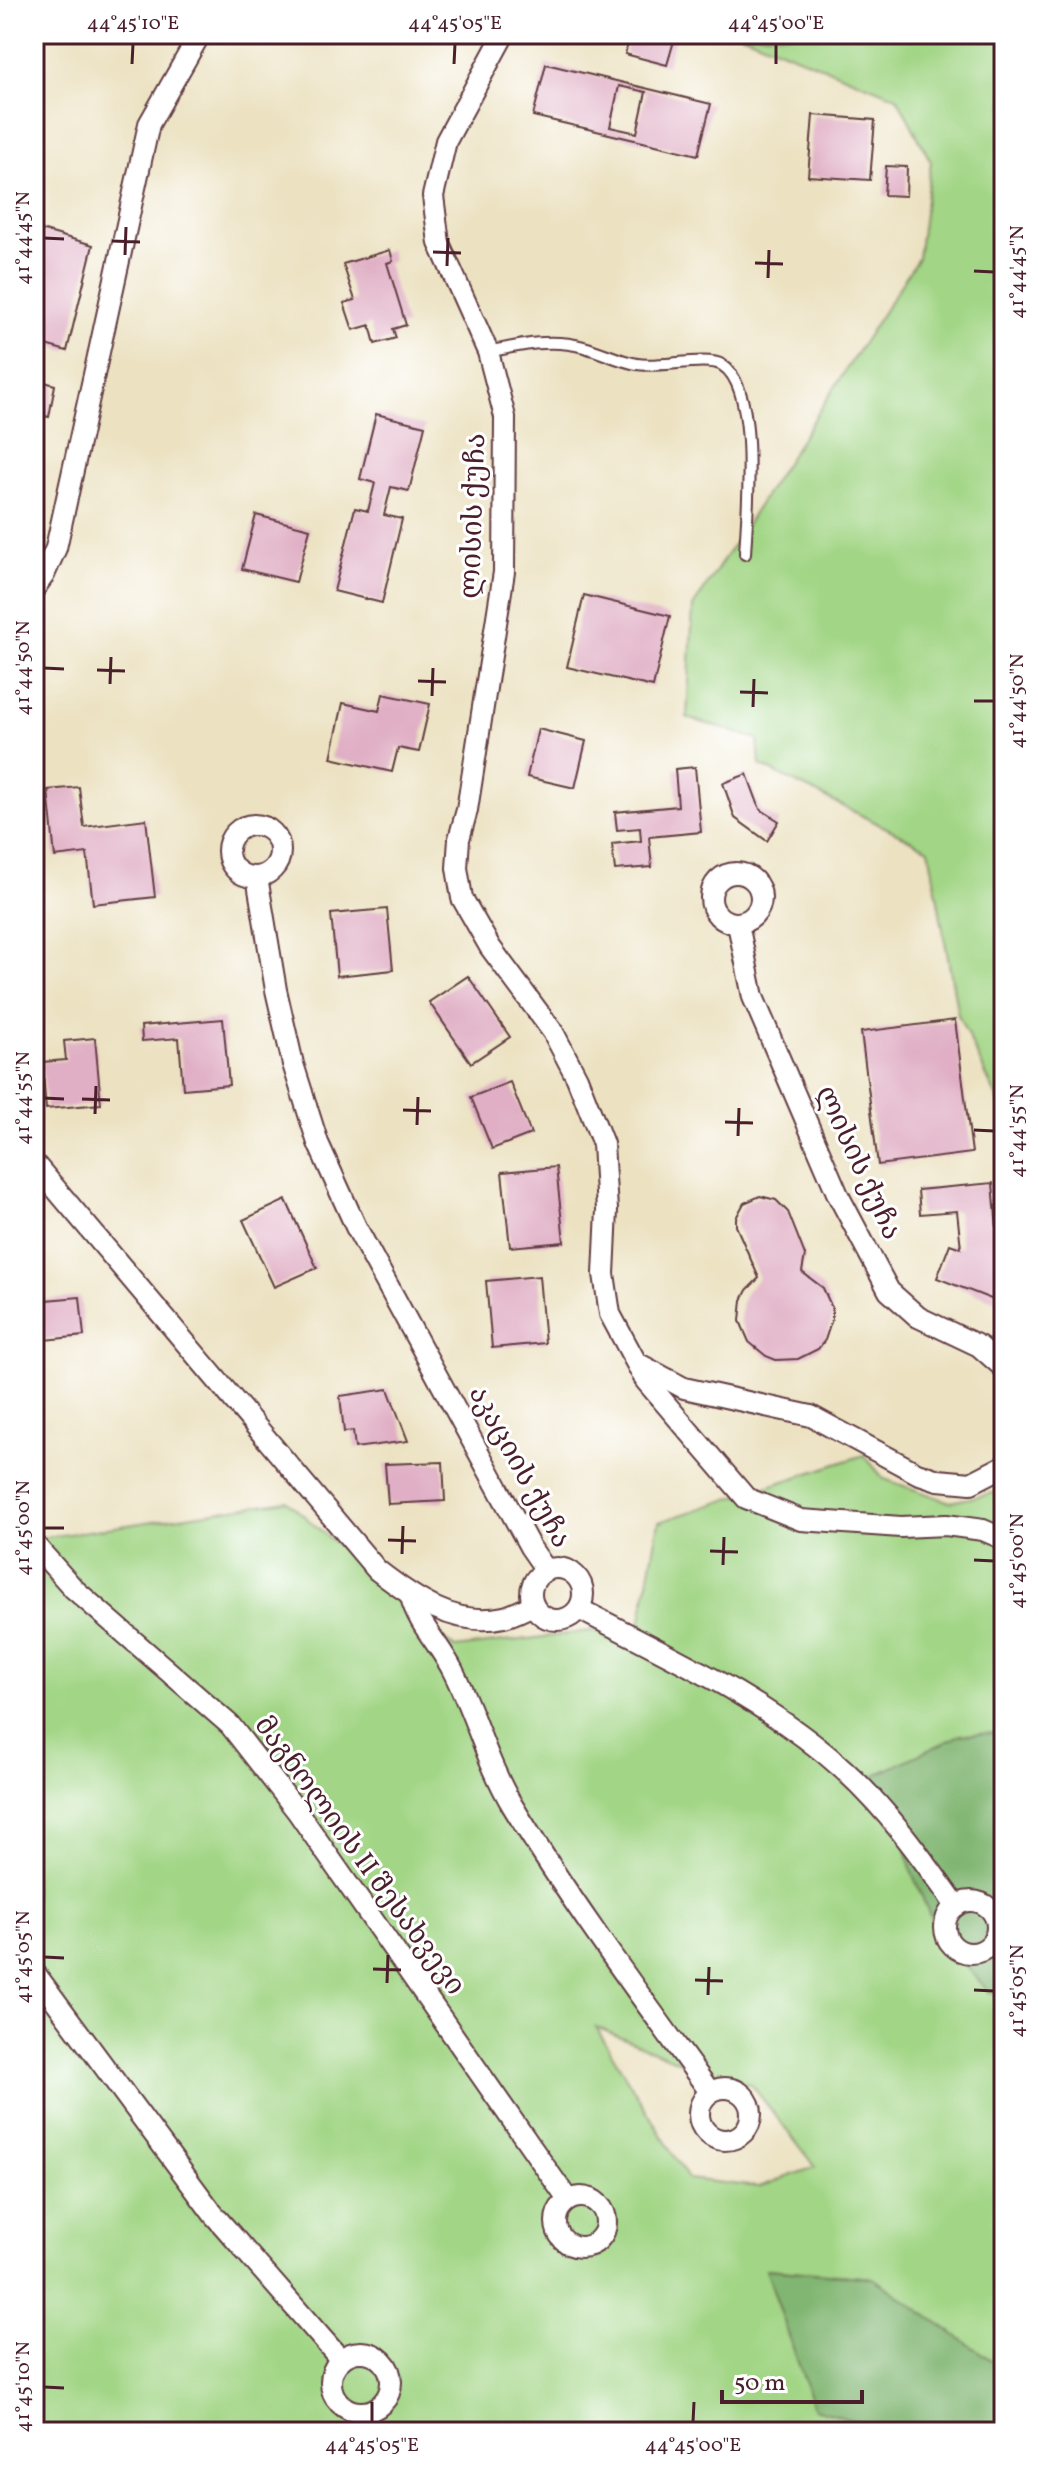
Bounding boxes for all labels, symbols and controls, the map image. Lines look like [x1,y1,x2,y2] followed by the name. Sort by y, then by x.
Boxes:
[87,10,179,38] text: 44°45'10"E
[408,10,502,38] text: 44°45'05"E
[728,10,824,38] text: 44°45'00"E
[10,191,38,285] text: 41°44'45"N
[1004,225,1032,319] text: 41°44'45"N
[452,433,496,599] street label: ლისის ქუჩა
[10,620,38,716] text: 41°44'50"N
[1004,653,1032,749] text: 41°44'50"N
[10,1051,38,1145] text: 41°44'55"N
[805,1080,911,1246] street label: ლისის ქუჩა
[1004,1084,1032,1178] text: 41°44'55"N
[458,1379,580,1555] street label: აკაციის ქუჩა
[10,1480,38,1576] text: 41°45'00"N
[1004,1513,1032,1609] text: 41°45'00"N
[244,1708,474,2004] street label: მაგნოლიის II შესახვევი
[10,1910,38,2004] text: 41°45'05"N
[1004,1944,1032,2038] text: 41°45'05"N
[10,2341,38,2433] text: 41°45'10"N
[722,2354,862,2404] scale bar
[734,2367,786,2401] text: 50 m
[325,2432,419,2460] text: 44°45'05"E
[645,2432,741,2460] text: 44°45'00"E

